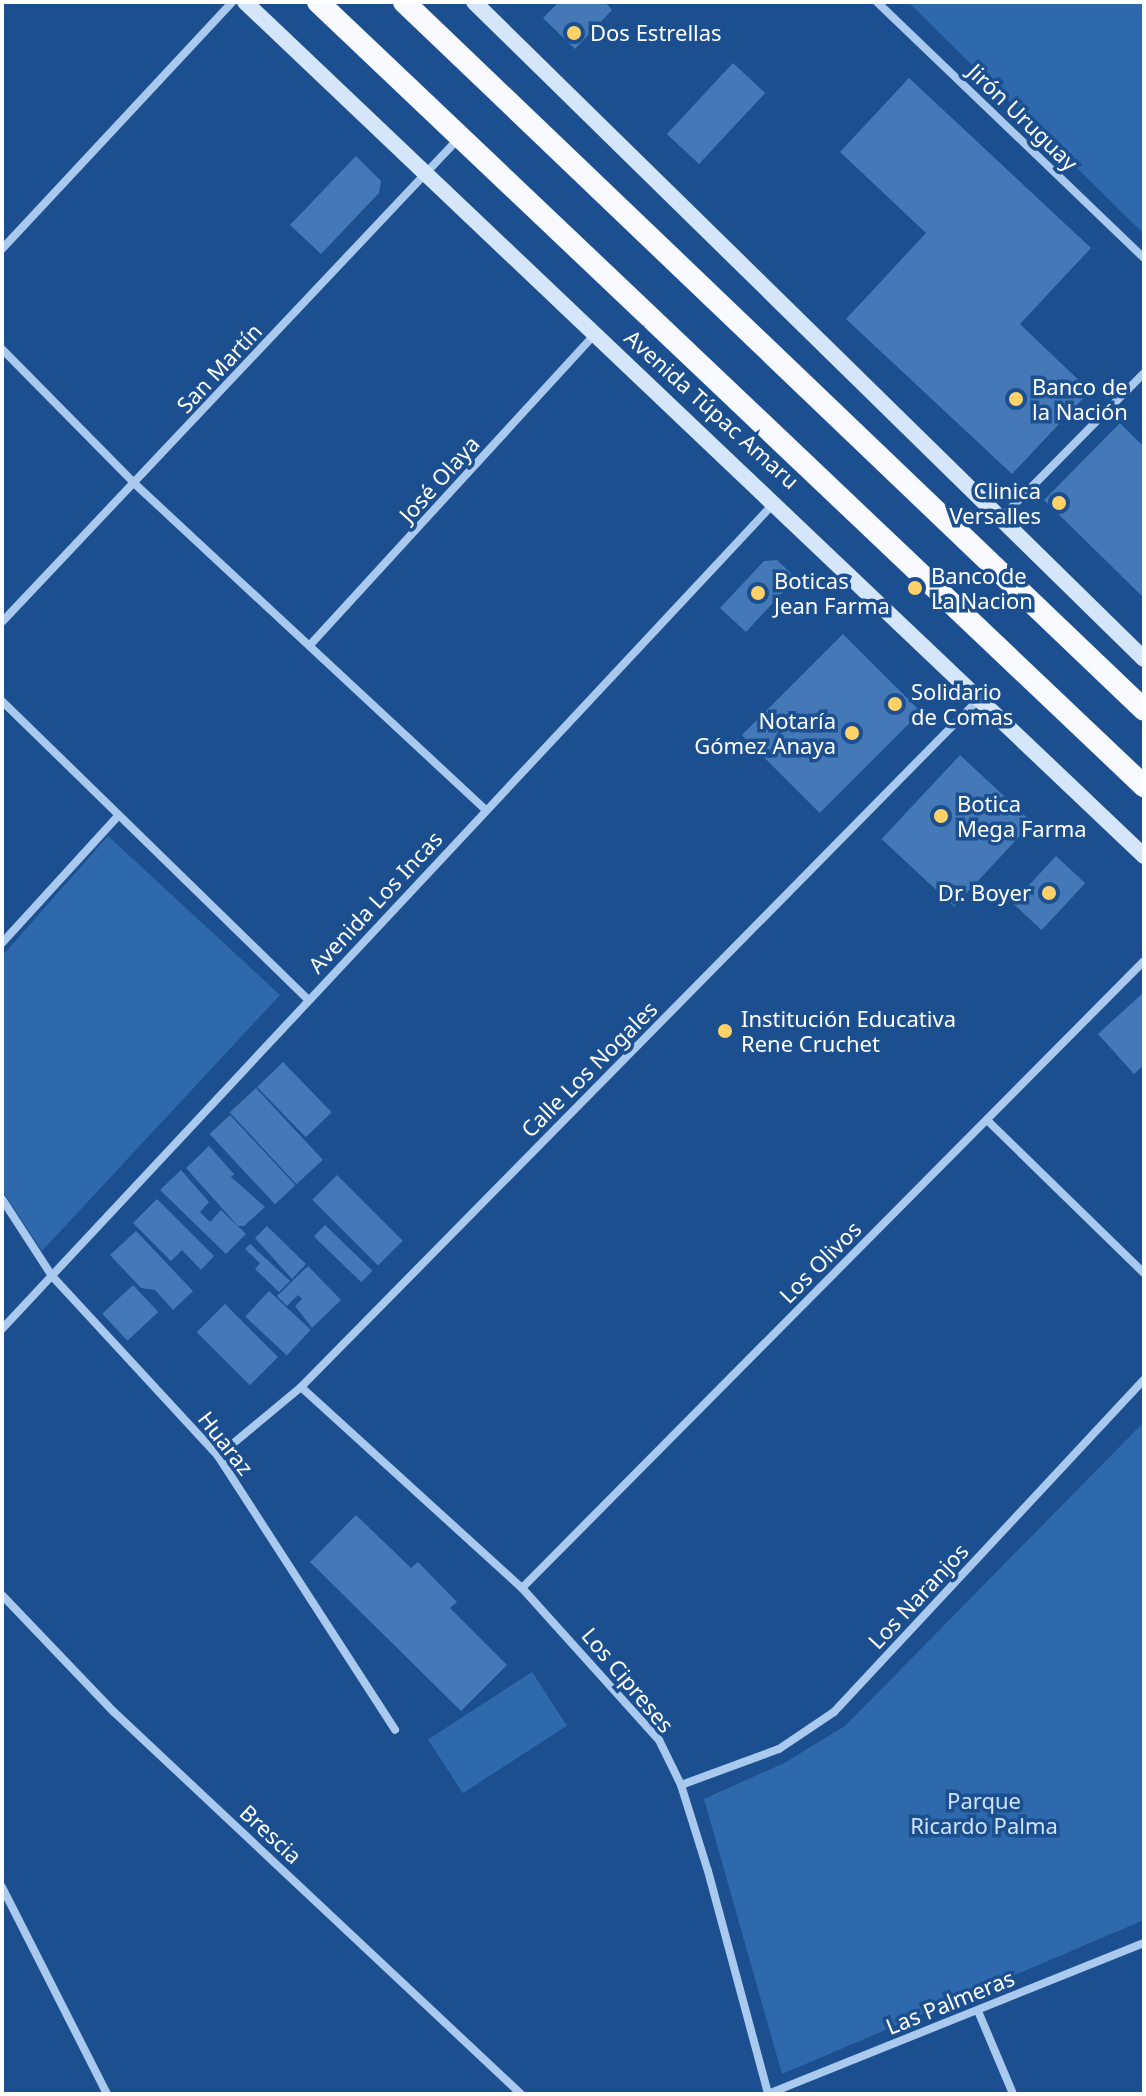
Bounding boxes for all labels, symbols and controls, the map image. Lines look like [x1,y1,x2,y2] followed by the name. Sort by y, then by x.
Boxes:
[590,20,722,46] place label: Dos Estrellas
[565,24,583,42] marker: Dos Estrellas
[963,58,1083,176] street label: Jirón Uruguay
[171,318,267,418] street label: San Martín
[620,324,804,494] street label: Avenida Túpac Amaru
[1032,373,1128,424] place label: Banco de la Nación
[1007,390,1025,408] marker: Banco de la Nación
[393,431,485,527] street label: José Olaya
[950,477,1041,528] place label: Clinica Versalles
[1048,492,1070,514] marker: Clinica Versalles
[931,562,1033,614] place label: Banco de La Nacion
[774,567,890,618] place label: Boticas Jean Farma
[906,579,924,597] marker: Banco de La Nacion
[749,584,767,602] marker: Boticas Jean Farma
[911,678,1013,730] place label: Solidario de Comas
[886,695,904,713] marker: Solidario de Comas
[694,707,836,758] place label: Notaría Gómez Anaya
[843,724,861,742] marker: Notaría Gómez Anaya
[957,790,1087,842] place label: Botica Mega Farma
[932,807,950,825] marker: Botica Mega Farma
[303,826,447,978] street label: Avenida Los Incas
[938,880,1031,906] place label: Dr. Boyer
[1038,882,1060,904] marker: Dr. Boyer
[516,996,662,1142] street label: Calle Los Nogales
[741,1005,956,1056] place label: Institución Educativa Rene Cruchet
[716,1022,734,1040] marker: Institución Educativa Rene Cruchet
[774,1216,866,1308] street label: Los Olivos
[193,1406,259,1480] street label: Huaraz
[863,1538,973,1654] street label: Los Naranjos
[577,1622,679,1738] street label: Los Cipreses
[910,1787,1058,1838] park label: Parque Ricardo Palma
[235,1799,307,1869] street label: Brescia
[882,1964,1018,2040] street label: Las Palmeras

